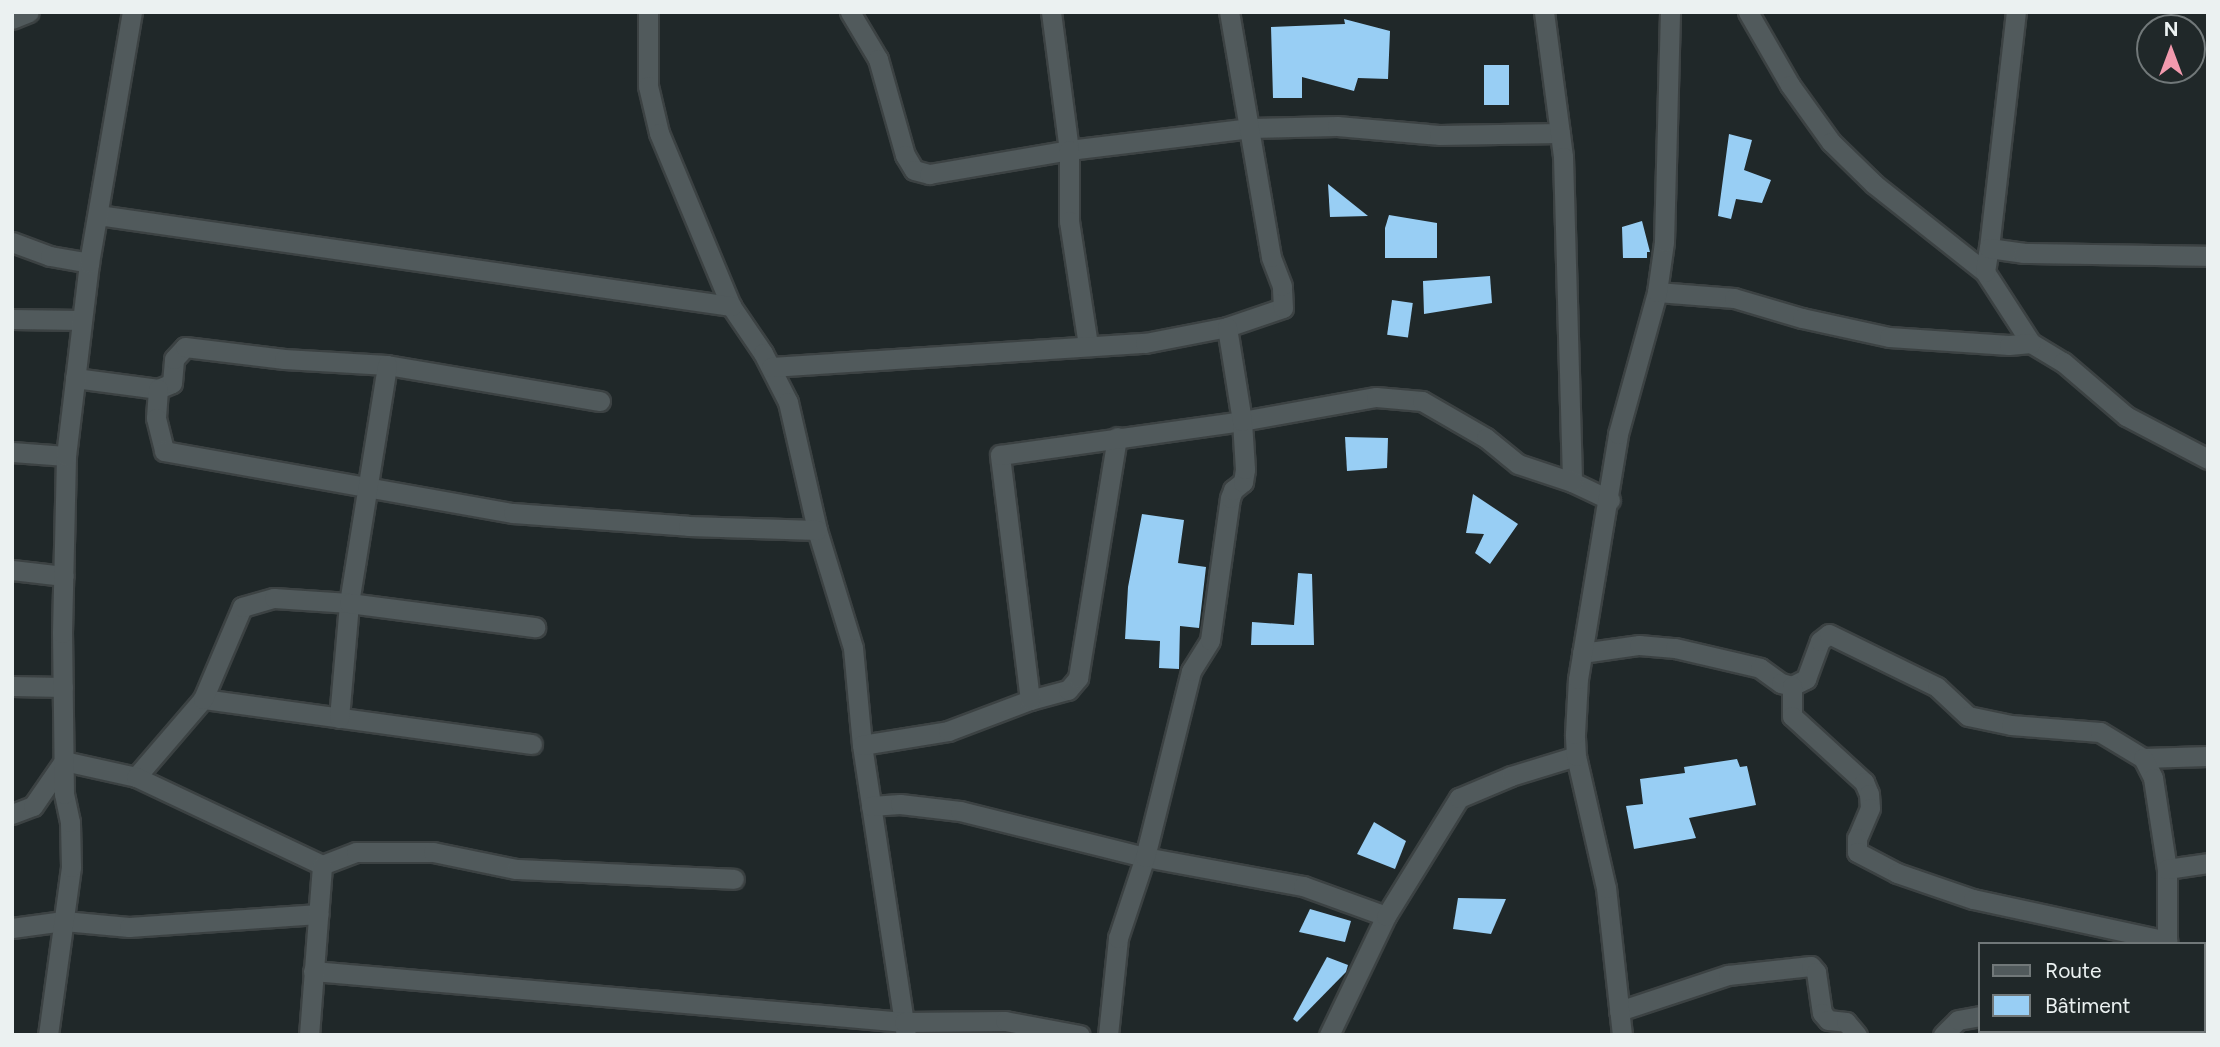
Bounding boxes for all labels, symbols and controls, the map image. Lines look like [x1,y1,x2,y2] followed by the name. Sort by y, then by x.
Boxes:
[2136,14,2206,84] north arrow
[2164,18,2178,41] text: N
[1979,942,2206,1033] legend
[2045,958,2101,983] text: Route
[2045,993,2130,1018] text: Bâtiment

